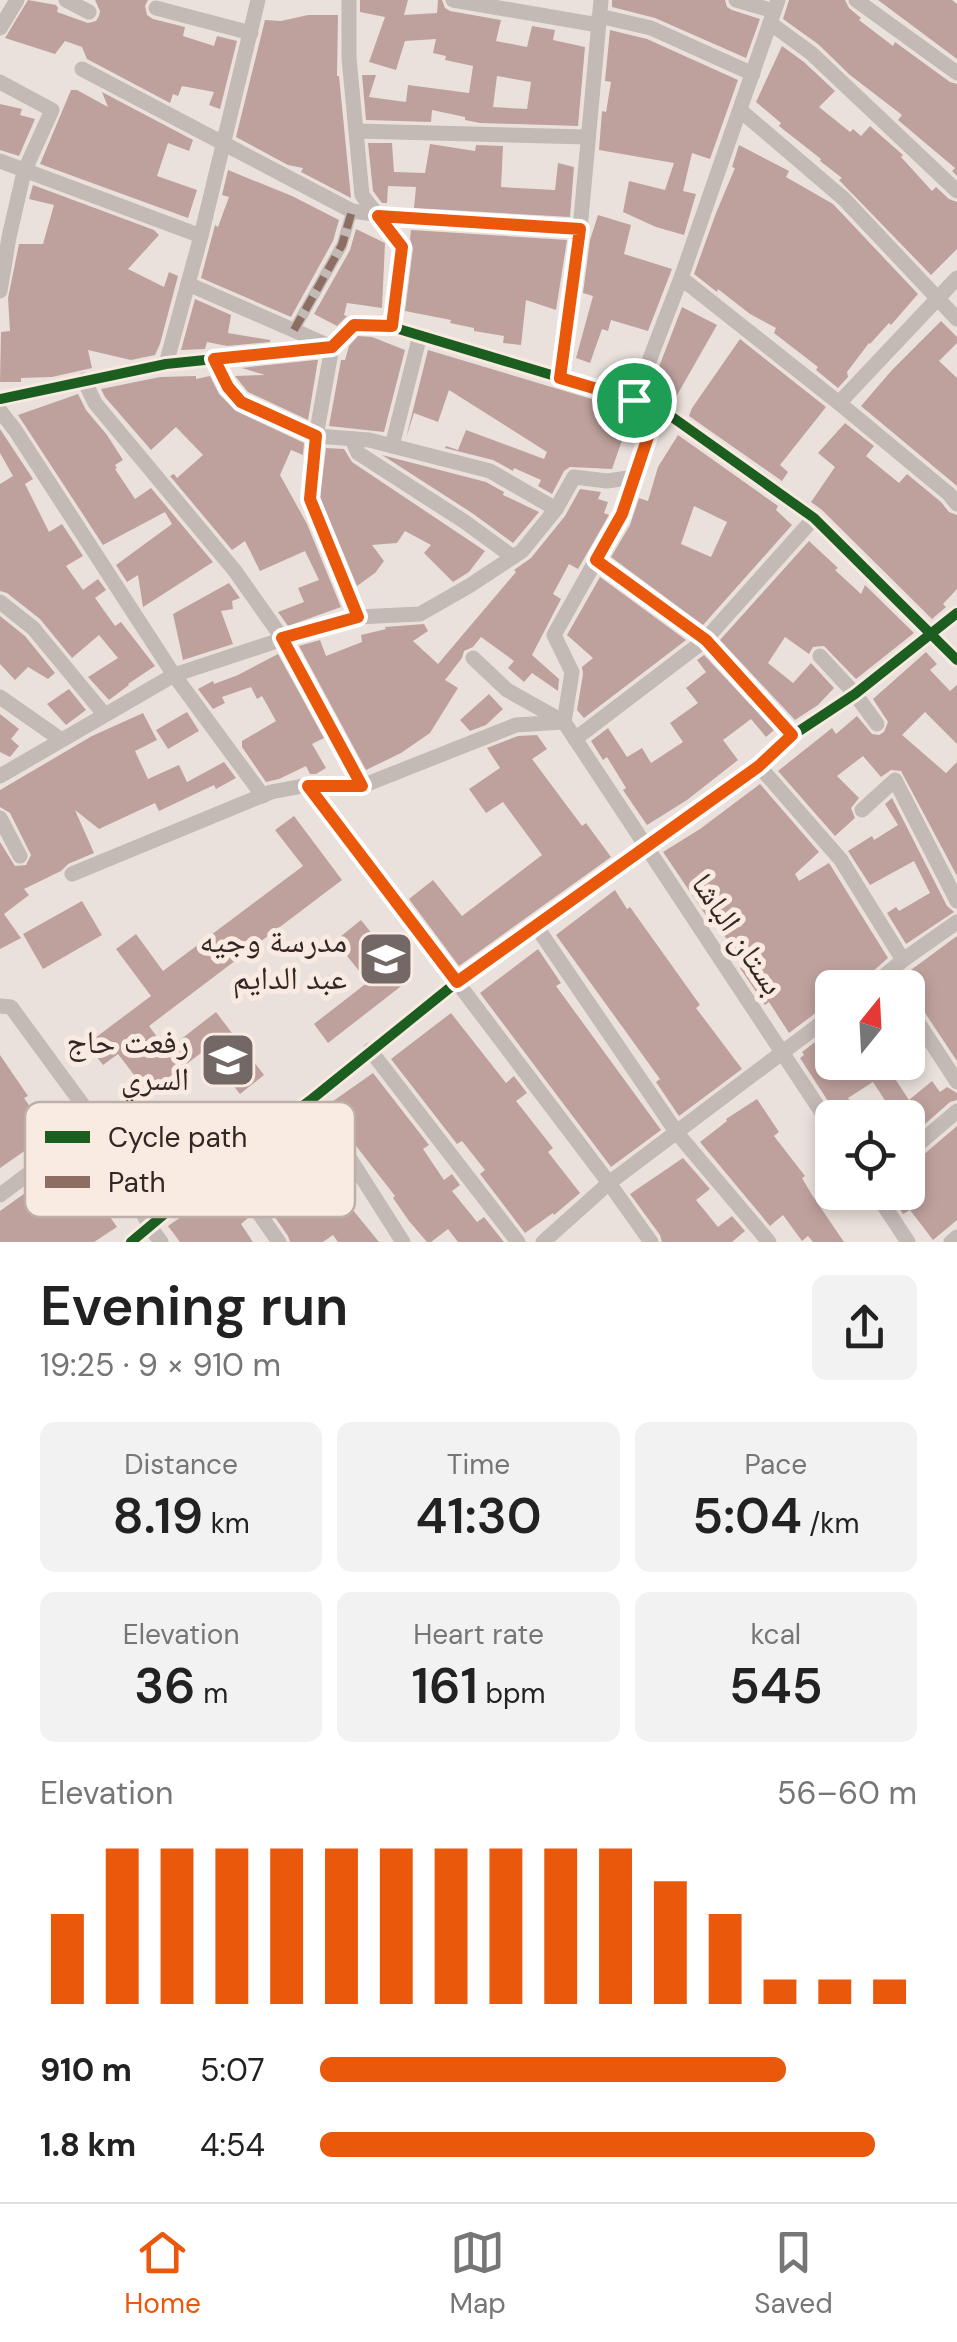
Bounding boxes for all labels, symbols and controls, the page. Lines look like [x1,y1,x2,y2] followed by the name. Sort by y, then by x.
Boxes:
[592,358,677,443] pin
[607,373,662,428] icon: arrive
[682,865,794,1003] street label: بستان الباشا
[200,920,347,999] place label: مدرسة وجيه عبد الدايم
[356,929,416,989] school or university icon: مدرسة وجيه عبد الدايم
[815,970,925,1080] north arrow
[815,970,925,1210] map controls
[67,1021,189,1104] place label: رفعت حاج السري
[198,1030,258,1090] school or university icon: رفعت حاج السري
[815,1100,925,1210] button: locate
[25,1102,355,1217] legend
[108,1119,247,1156] text: Cycle path
[108,1164,166,1201] text: Path
[40,1270,348,1342] text: Evening run
[812,1275,917,1380] button: share
[40,1344,281,1386] text: 19:25 · 9 × 910 m
[124,1446,238,1483] text: Distance
[447,1446,510,1483] text: Time
[744,1446,807,1483] text: Pace
[113,1483,203,1549] text: 8.19
[415,1483,542,1549] text: 41:30
[692,1483,802,1549] text: 5:04
[203,1505,250,1542] text: km
[802,1505,859,1542] text: /km
[123,1616,240,1653] text: Elevation
[413,1616,544,1653] text: Heart rate
[751,1616,801,1653] text: kcal
[134,1653,196,1719] text: 36
[412,1653,478,1719] text: 161
[729,1653,823,1719] text: 545
[196,1675,228,1712] text: m
[478,1675,545,1712] text: bpm
[40,1772,173,1814] text: Elevation
[777,1772,917,1814] text: 56–60 m
[40,2049,132,2091] text: 910 m
[200,2049,265,2091] text: 5:07
[40,2124,136,2166] text: 1.8 km
[200,2124,265,2166] text: 4:54
[124,2225,201,2322] tab: Home
[449,2225,506,2322] tab: Map
[754,2225,833,2322] tab: Saved

